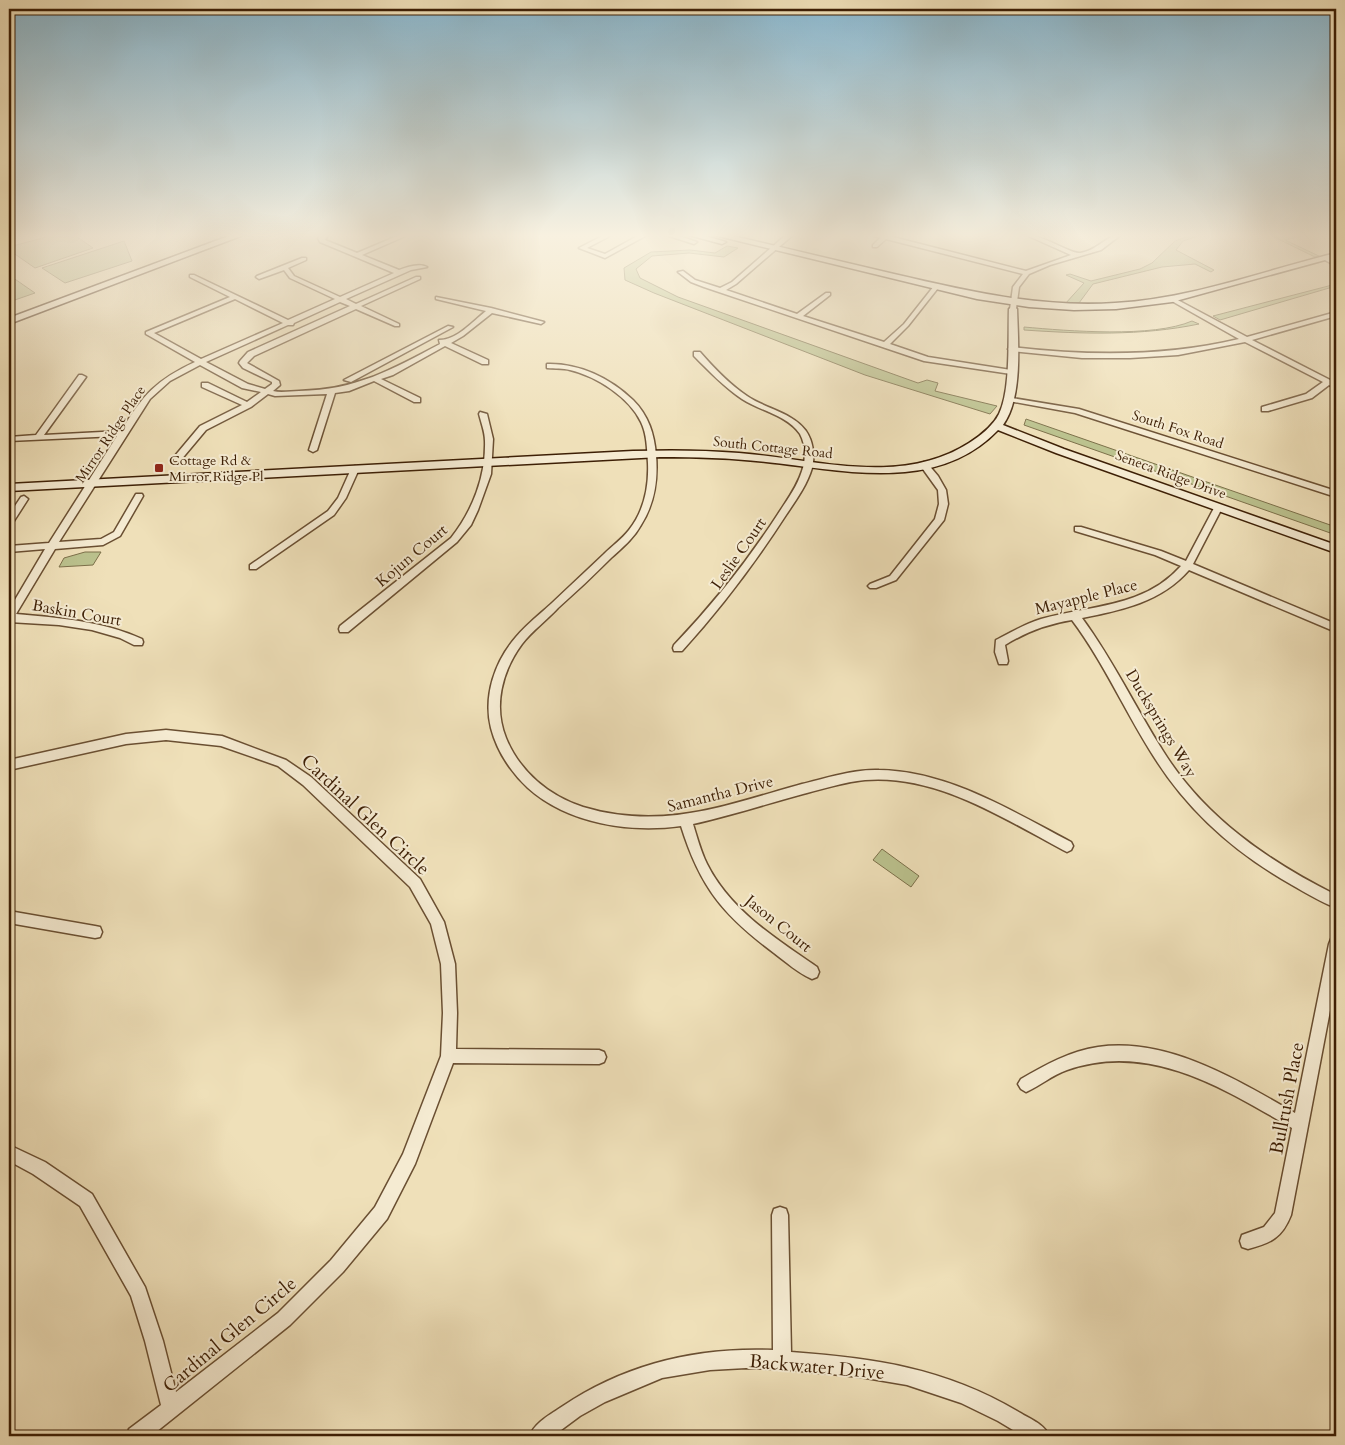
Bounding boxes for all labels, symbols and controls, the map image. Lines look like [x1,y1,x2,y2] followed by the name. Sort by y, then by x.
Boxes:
[71,382,150,487] street label: Mirror Ridge Place
[1130,406,1227,453] street label: South Fox Road
[712,432,834,463] street label: South Cottage Road
[1113,446,1229,503] street label: Seneca Ridge Drive
[169,451,264,486] place label: Cottage Rd & Mirror Ridge Pl
[153,462,165,474] marker: Cottage Rd & Mirror Ridge Pl
[706,513,772,594] street label: Leslie Court
[371,519,452,592] street label: Kojun Court
[1033,574,1140,620] street label: Mayapple Place
[31,594,123,632] street label: Baskin Court
[1120,665,1202,782] street label: Ducksprings Way
[295,748,435,881] street label: Cardinal Glen Circle
[665,770,775,818] street label: Samantha Drive
[739,889,816,958] street label: Jason Court
[1263,1040,1311,1157] street label: Bullrush Place
[157,1271,302,1399] street label: Cardinal Glen Circle
[748,1348,886,1386] street label: Backwater Drive

